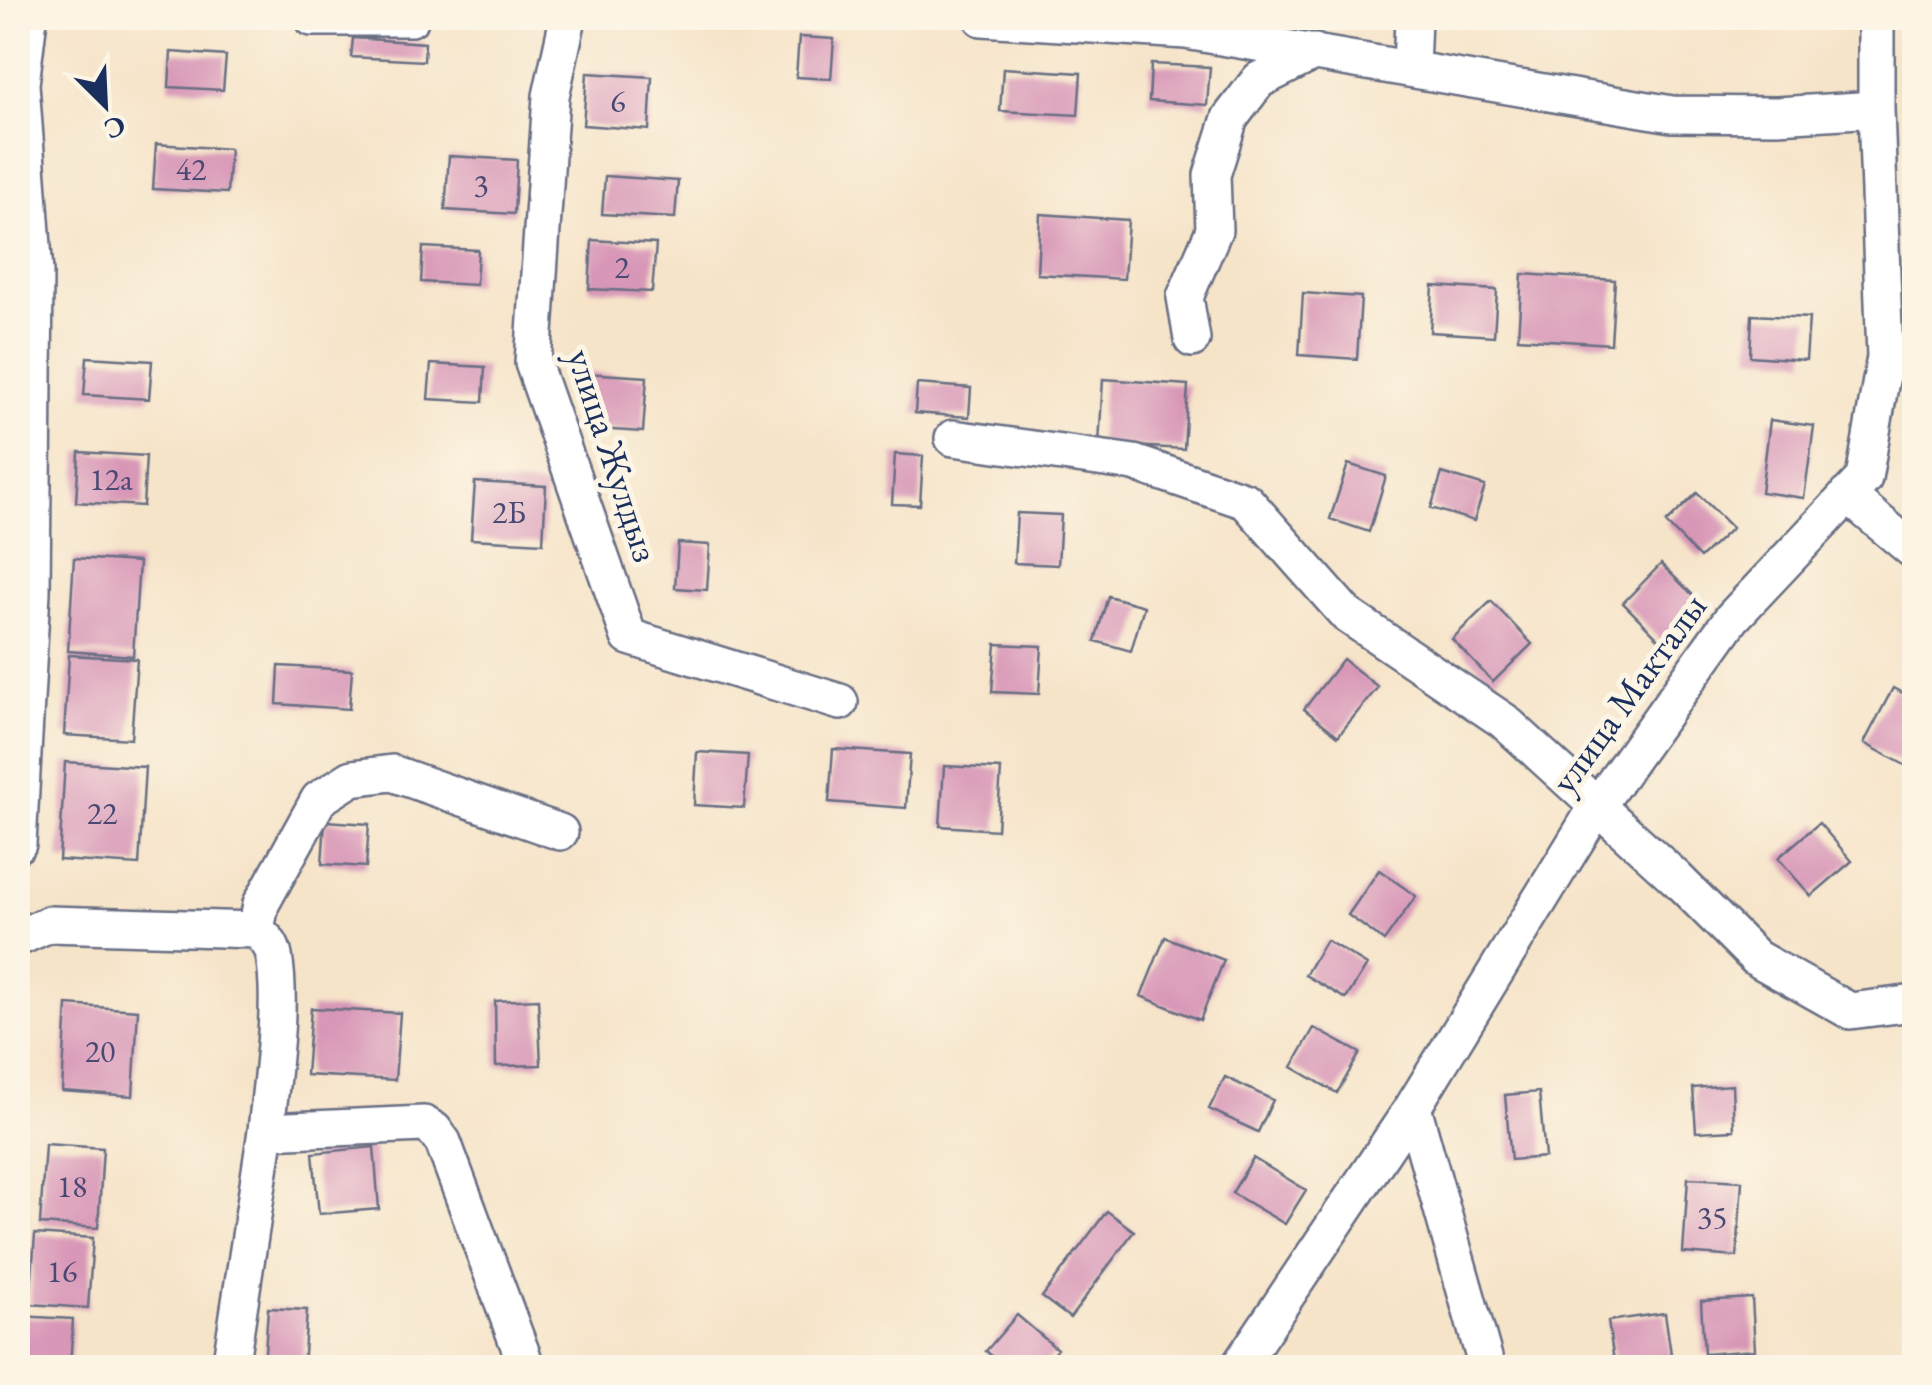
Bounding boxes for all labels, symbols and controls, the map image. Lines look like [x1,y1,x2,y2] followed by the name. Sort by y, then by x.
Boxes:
[55,55,155,155] north arrow
[610,80,626,122] house number: 6
[99,107,132,148] text: С
[176,148,207,190] house number: 42
[473,164,489,206] house number: 3
[614,246,630,288] house number: 2
[557,342,671,568] street label: улица Жулдыз
[89,458,133,500] house number: 12а
[492,491,526,533] house number: 2Б
[1539,583,1717,803] street label: улица Макталы
[87,792,118,834] house number: 22
[85,1030,115,1072] house number: 20
[57,1165,87,1207] house number: 18
[1697,1196,1727,1238] house number: 35
[47,1250,77,1292] house number: 16

